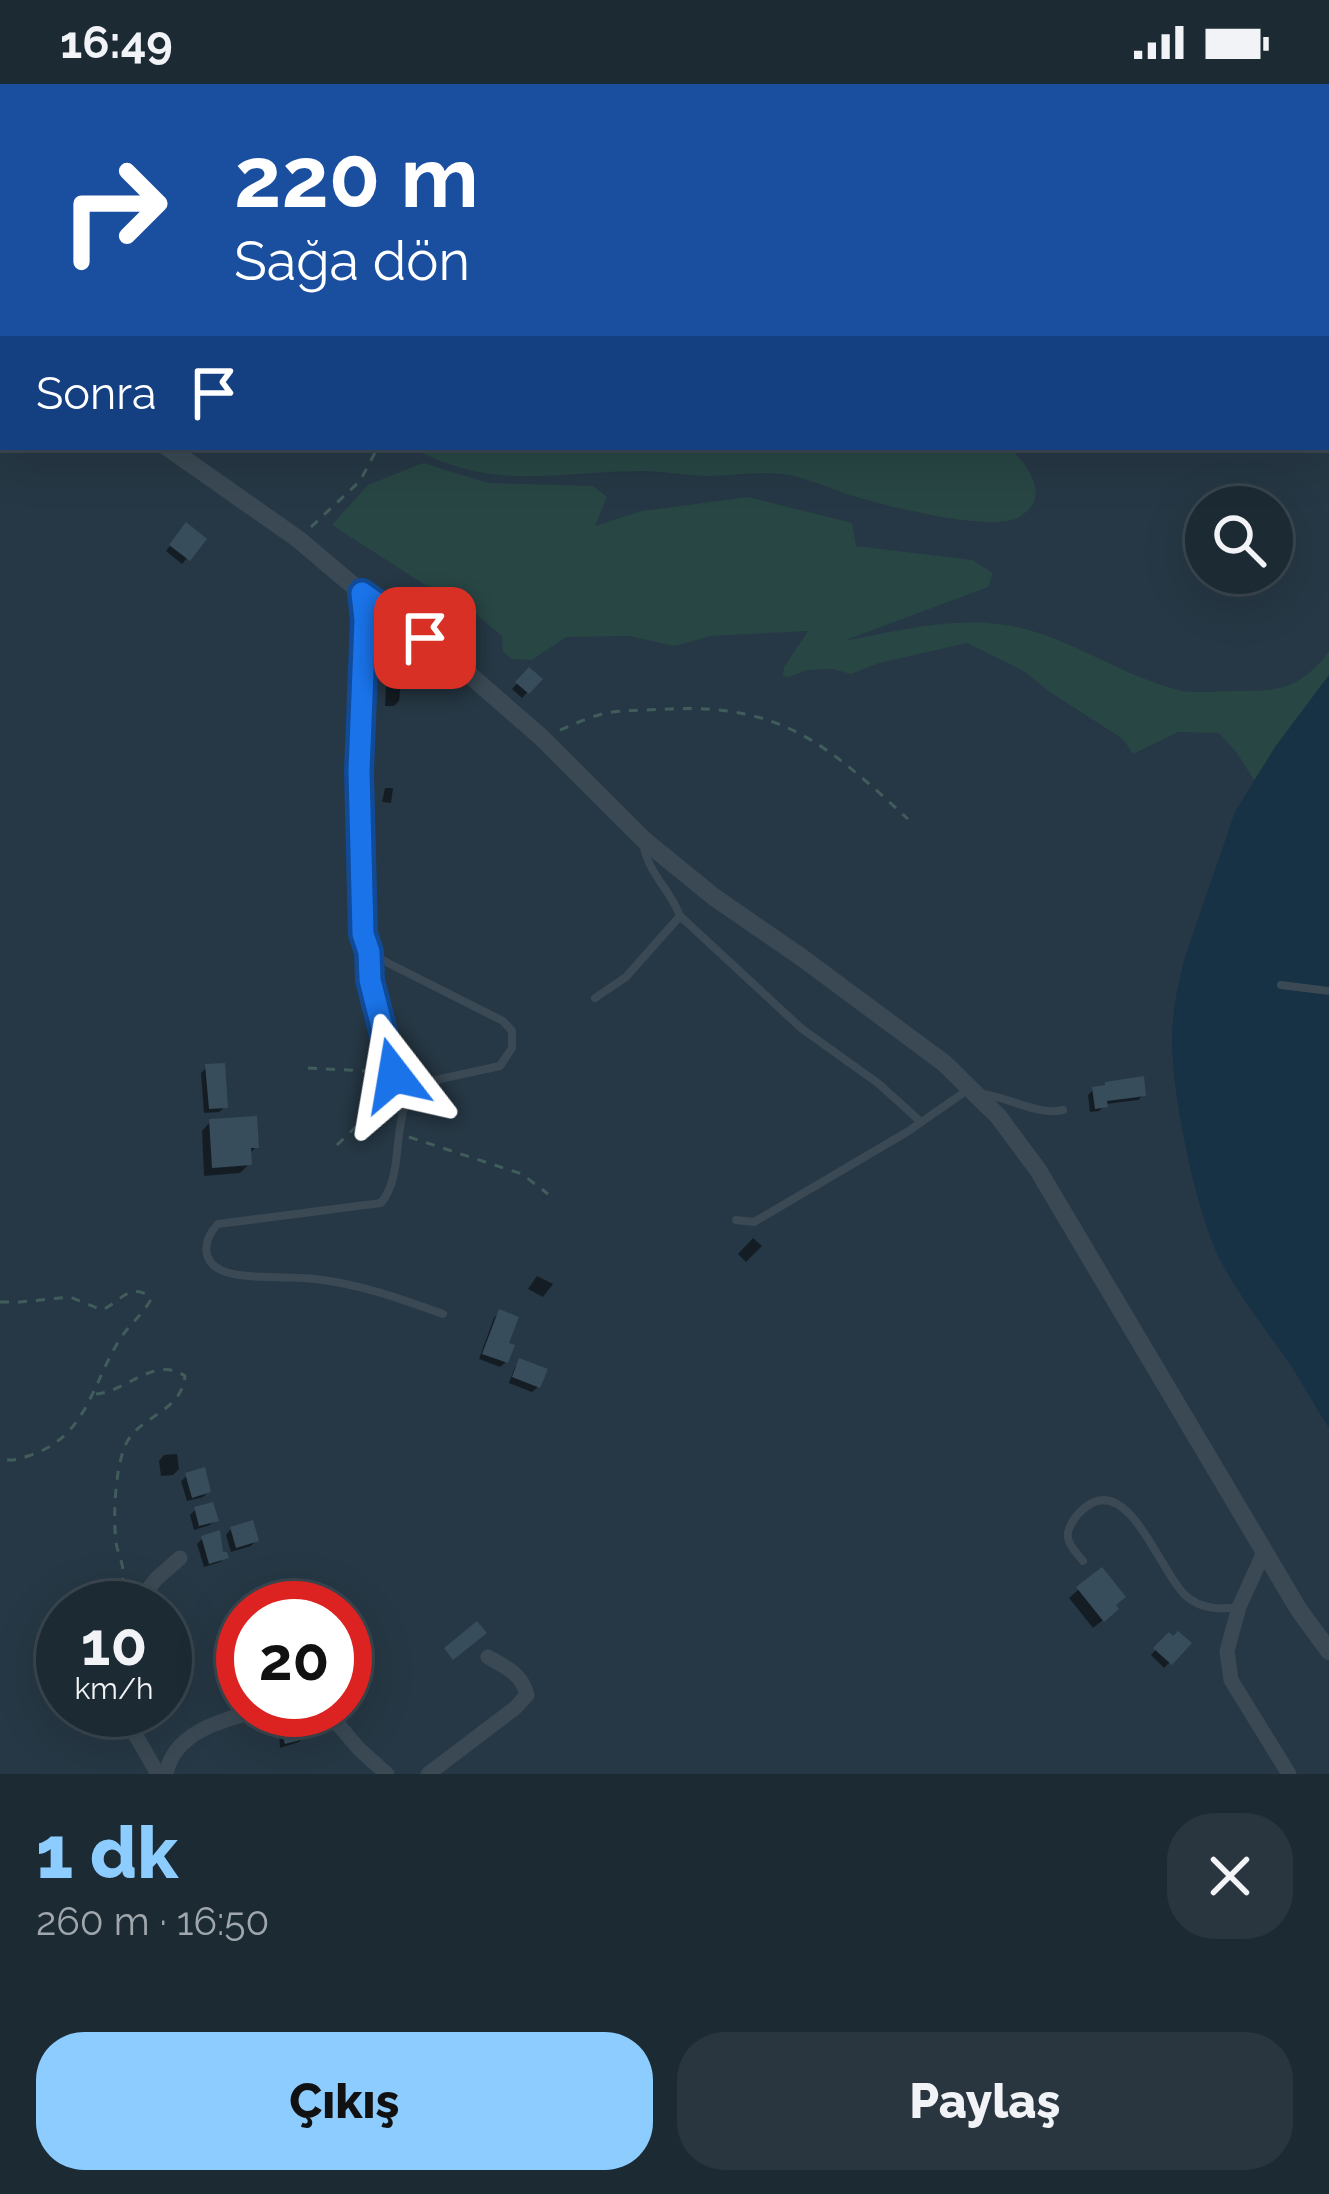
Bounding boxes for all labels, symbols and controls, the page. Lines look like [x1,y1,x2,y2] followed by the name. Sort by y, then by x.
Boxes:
[60,16,173,69] text: 16:49
[234,128,479,227] text: 220 m
[36,132,192,288] icon: right
[234,229,470,293] text: Sağa dön
[181,360,247,426] icon: arrive
[36,367,157,420] text: Sonra
[1185,486,1293,594] map controls
[1185,486,1293,594] button: search
[374,587,476,689] pin
[392,605,458,671] icon: arrive
[331,1012,457,1138] position arrow
[216,1581,372,1737] speed limit sign: 20
[81,1609,147,1679] text: 10
[74,1671,154,1706] text: km/h
[36,1810,178,1895] text: 1 dk
[1167,1813,1293,1939] button: close
[36,1898,269,1944] text: 260 m · 16:50
[36,2032,653,2170] button: Çıkış
[677,2032,1293,2170] button: Paylaş

